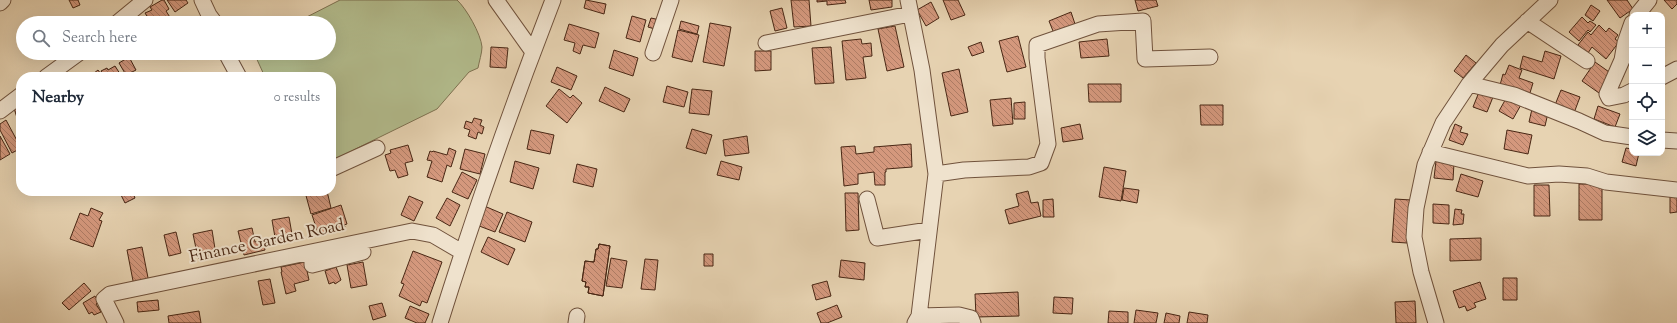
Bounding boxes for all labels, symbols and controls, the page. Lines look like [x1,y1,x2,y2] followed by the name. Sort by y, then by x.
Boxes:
[1629,12,1665,156] map controls
[1629,12,1665,48] button: +
[16,16,336,60] search box
[30,27,52,49] icon: search
[62,28,137,49] text: Search here
[1629,48,1665,84] button: −
[1629,84,1665,120] button: locate
[32,86,84,110] text: Nearby
[274,89,320,107] text: 0 results
[1629,120,1665,156] button: layers
[187,214,347,270] street label: Finance Garden Road

